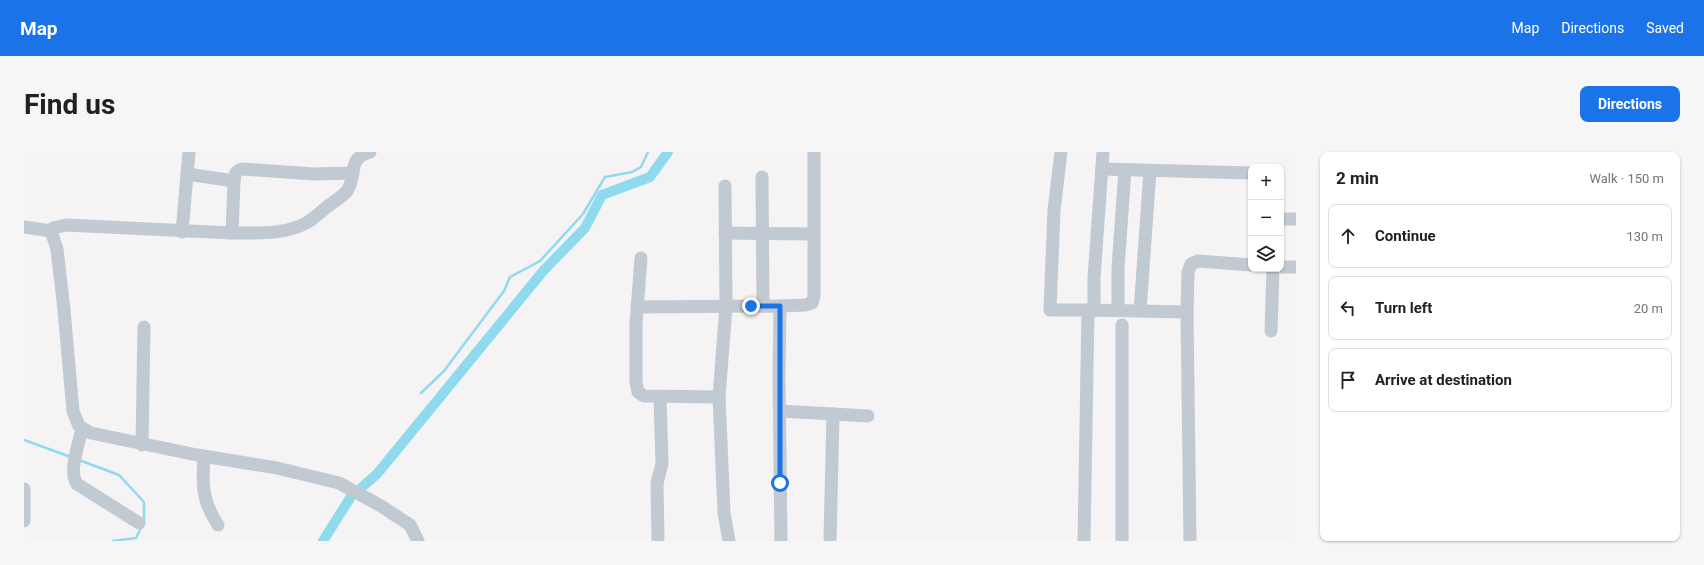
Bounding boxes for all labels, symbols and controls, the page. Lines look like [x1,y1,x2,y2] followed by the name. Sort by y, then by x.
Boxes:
[20,17,58,40] text: Map
[1512,20,1539,36] text: Map
[1561,20,1624,36] text: Directions
[1646,20,1684,36] text: Saved
[1580,86,1680,122] button: Directions
[24,88,115,121] text: Find us
[1248,164,1284,272] map controls
[1248,164,1284,200] button: +
[1336,168,1379,188] text: 2 min
[1589,171,1664,186] text: Walk · 150 m
[1248,200,1284,236] button: −
[1337,225,1359,247] icon: ahead
[1375,227,1436,245] text: Continue
[1626,229,1663,244] text: 130 m
[1248,236,1284,272] button: layers
[742,297,760,315] route end
[1337,297,1359,319] icon: left
[1375,299,1432,317] text: Turn left
[1634,301,1663,316] text: 20 m
[1337,369,1359,391] icon: arrive
[1375,371,1512,389] text: Arrive at destination
[771,474,789,492] route start

